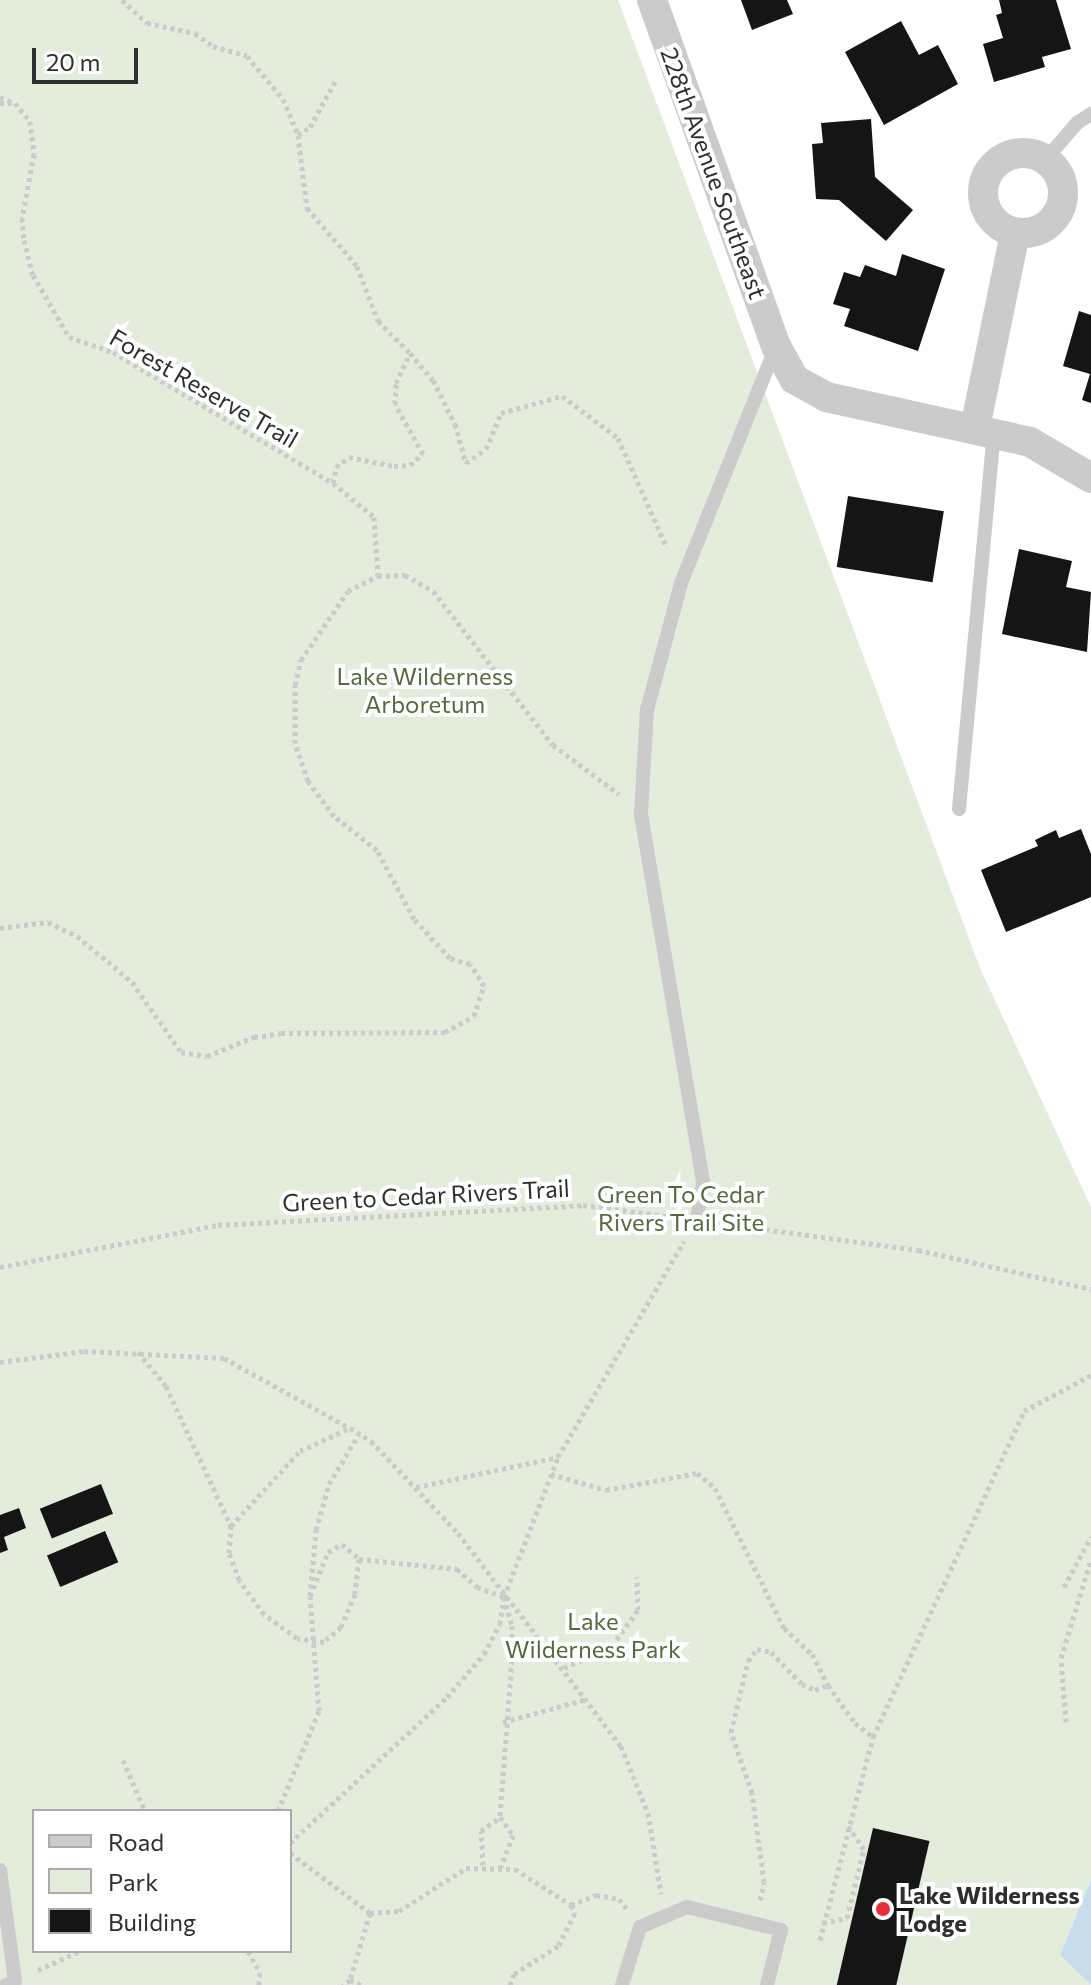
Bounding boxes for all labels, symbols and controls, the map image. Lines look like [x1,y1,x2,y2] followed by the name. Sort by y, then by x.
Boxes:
[36,32,142,82] scale bar
[655,43,773,303] street label: 228th Avenue Southeast
[46,47,100,76] text: 20 m
[105,322,303,454] street label: Forest Reserve Trail
[336,662,514,718] park label: Lake Wilderness Arboretum
[282,1173,570,1217] street label: Green to Cedar Rivers Trail
[597,1180,765,1236] park label: Green To Cedar Rivers Trail Site
[505,1607,681,1663] park label: Lake Wilderness Park
[32,1809,292,1953] legend
[108,1827,164,1856] text: Road
[108,1867,158,1896] text: Park
[899,1881,1080,1937] place label: Lake Wilderness Lodge
[874,1900,892,1918] marker: Lake Wilderness Lodge
[108,1907,196,1936] text: Building

